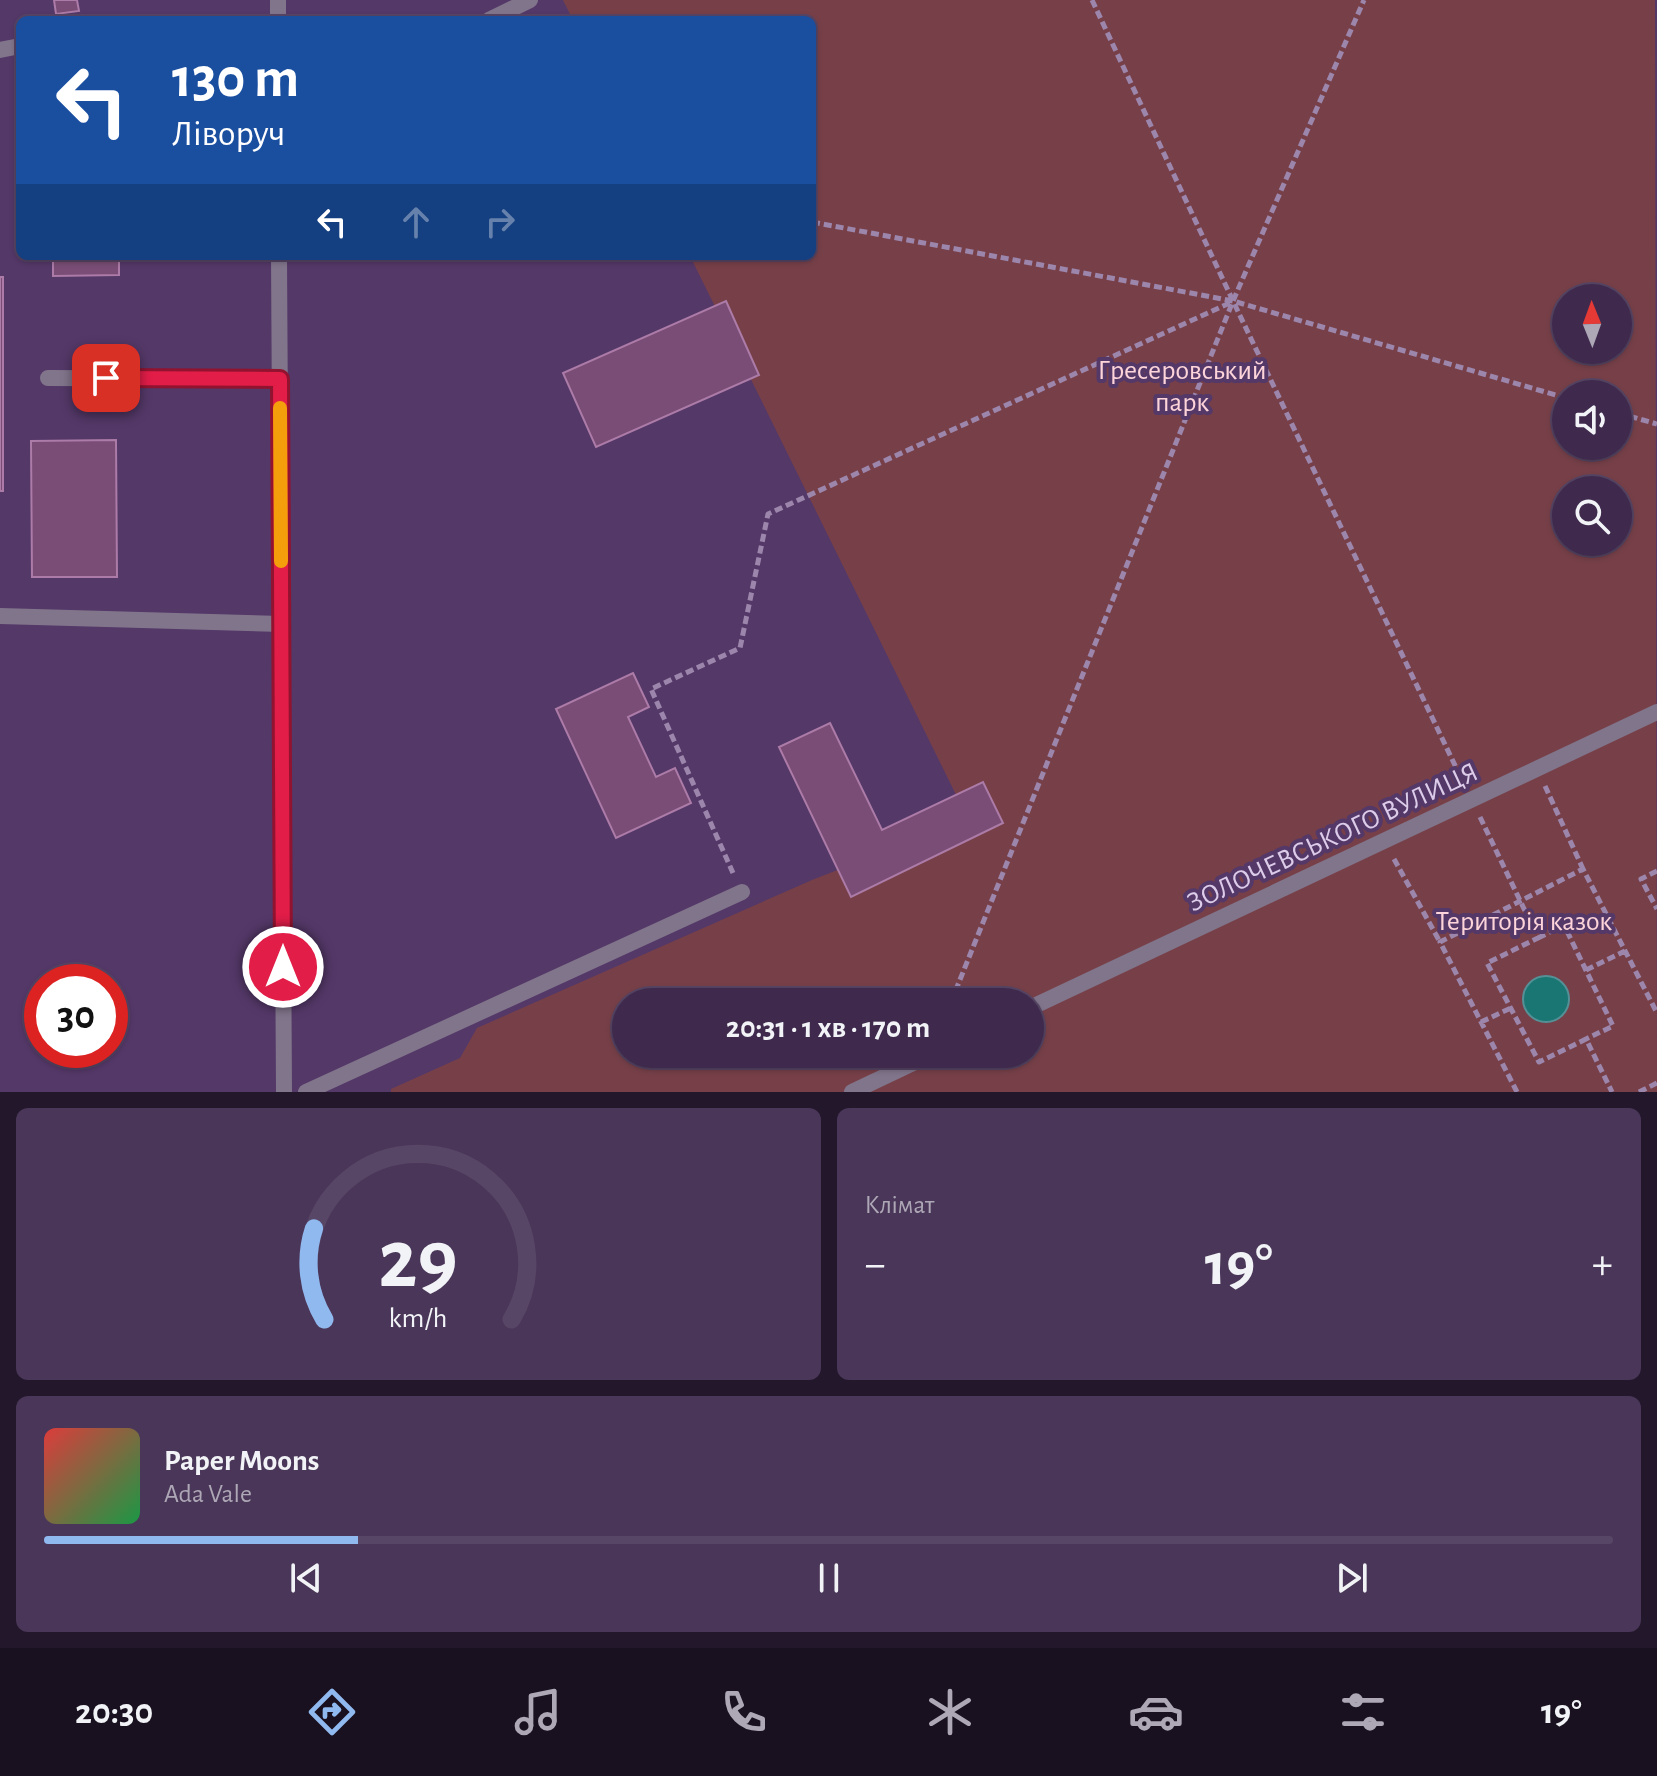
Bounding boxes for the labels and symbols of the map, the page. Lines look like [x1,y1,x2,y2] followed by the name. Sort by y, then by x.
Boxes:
[1552,284,1632,364] north arrow
[72,344,140,412] pin
[1097,357,1267,417] park label: Гресеровський парк
[1183,758,1483,918] street label: ЗОЛОЧЕВСЬКОГО ВУЛИЦЯ
[1436,908,1612,936] park label: Територія казок
[241,925,325,1009] position arrow
[24,964,128,1068] speed limit sign: 30

